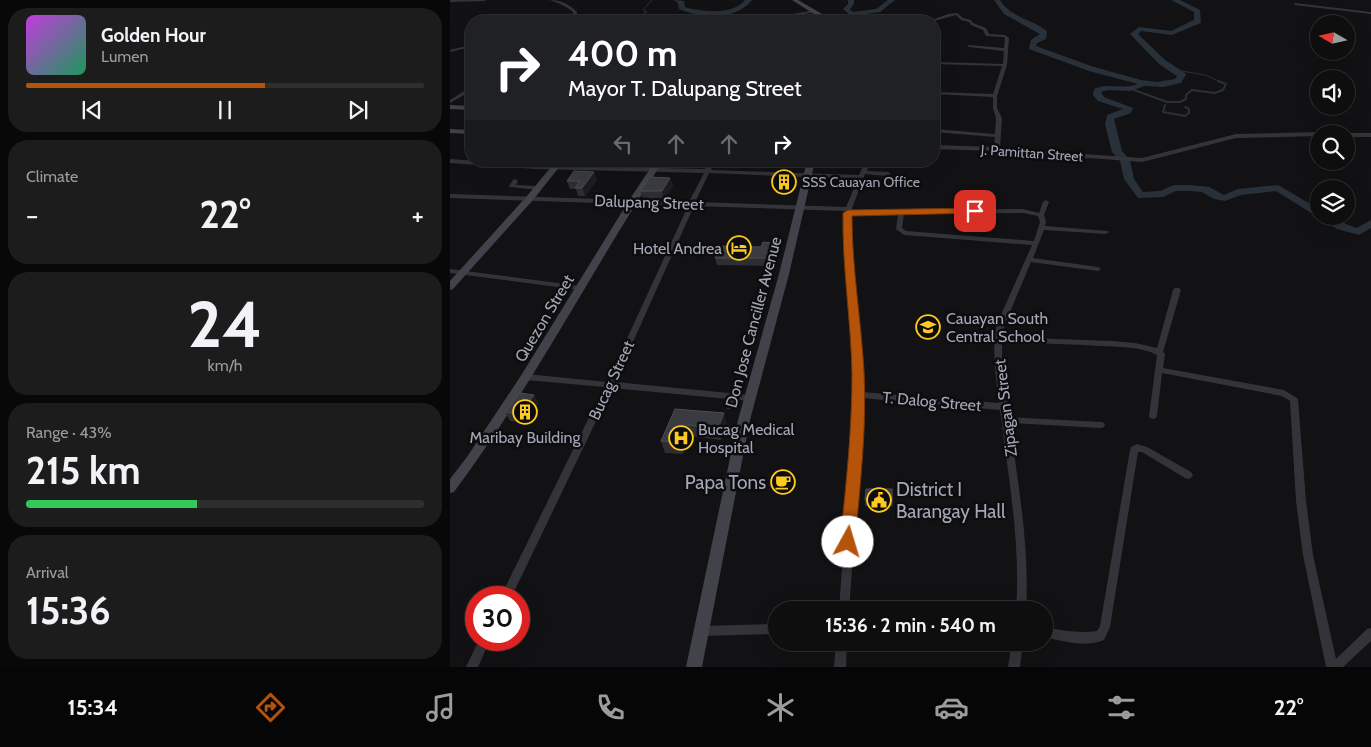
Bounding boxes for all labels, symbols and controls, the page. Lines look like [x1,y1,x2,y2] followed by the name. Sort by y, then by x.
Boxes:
[1310,15,1355,60] north arrow
[1310,15,1355,225] map controls
[101,24,206,47] text: Golden Hour
[568,32,677,75] text: 400 m
[485,35,550,100] icon: right
[101,47,148,66] text: Lumen
[1310,70,1355,115] button: sound
[568,75,802,102] text: Mayor T. Dalupang Street
[78,96,106,124] icon: previous
[211,96,239,124] icon: pause
[344,96,372,124] icon: next
[1310,125,1355,170] button: search
[609,130,637,158] icon: left
[662,130,690,158] icon: ahead
[715,130,743,158] icon: ahead
[768,130,796,158] icon: right
[979,140,1084,166] street label: J. Pamittan Street
[26,167,78,186] text: Climate
[771,169,797,195] building icon: SSS Cauayan Office
[802,173,920,191] place label: SSS Cauayan Office
[1310,180,1355,225] button: layers
[954,190,996,232] pin
[199,191,251,238] text: 22°
[594,191,705,214] street label: Dalupang Street
[961,197,989,225] icon: arrive
[26,198,38,232] text: −
[412,198,424,232] text: +
[722,235,785,410] street label: Don Jose Canciller Avenue
[726,235,752,261] hotel icon: Hotel Andrea
[633,239,722,258] place label: Hotel Andrea
[511,271,578,365] street label: Quezon Street
[188,284,262,363] text: 24
[946,309,1048,346] place label: Cauayan South Central School
[915,314,941,340] school or university icon: Cauayan South Central School
[585,337,638,423] street label: Bucag Street
[207,356,243,375] text: km/h
[990,358,1021,458] street label: Zipagan Street
[882,388,983,415] street label: T. Dalog Street
[512,399,538,425] building icon: Maribay Building
[698,420,795,457] place label: Bucag Medical Hospital
[26,423,112,442] text: Range · 43%
[668,425,694,451] hospital icon: Bucag Medical Hospital
[469,428,582,447] place label: Maribay Building
[26,447,141,494] text: 215 km
[770,469,796,495] cafe icon: Papa Tons
[685,471,766,494] place label: Papa Tons
[896,478,1006,523] place label: District I Barangay Hall
[866,487,892,513] public building icon: District I Barangay Hall
[821,515,873,567] position arrow
[26,563,69,582] text: Arrival
[465,586,530,651] speed limit sign: 30
[26,587,111,634] text: 15:36
[825,614,996,637] text: 15:36 · 2 min · 540 m
[253,690,288,725] icon: directions
[423,690,458,725] icon: music
[593,690,628,725] icon: phone
[763,690,798,725] icon: climate
[934,690,969,725] icon: car
[1104,690,1139,725] icon: filters
[68,694,118,721] text: 15:34
[1274,694,1303,721] text: 22°

